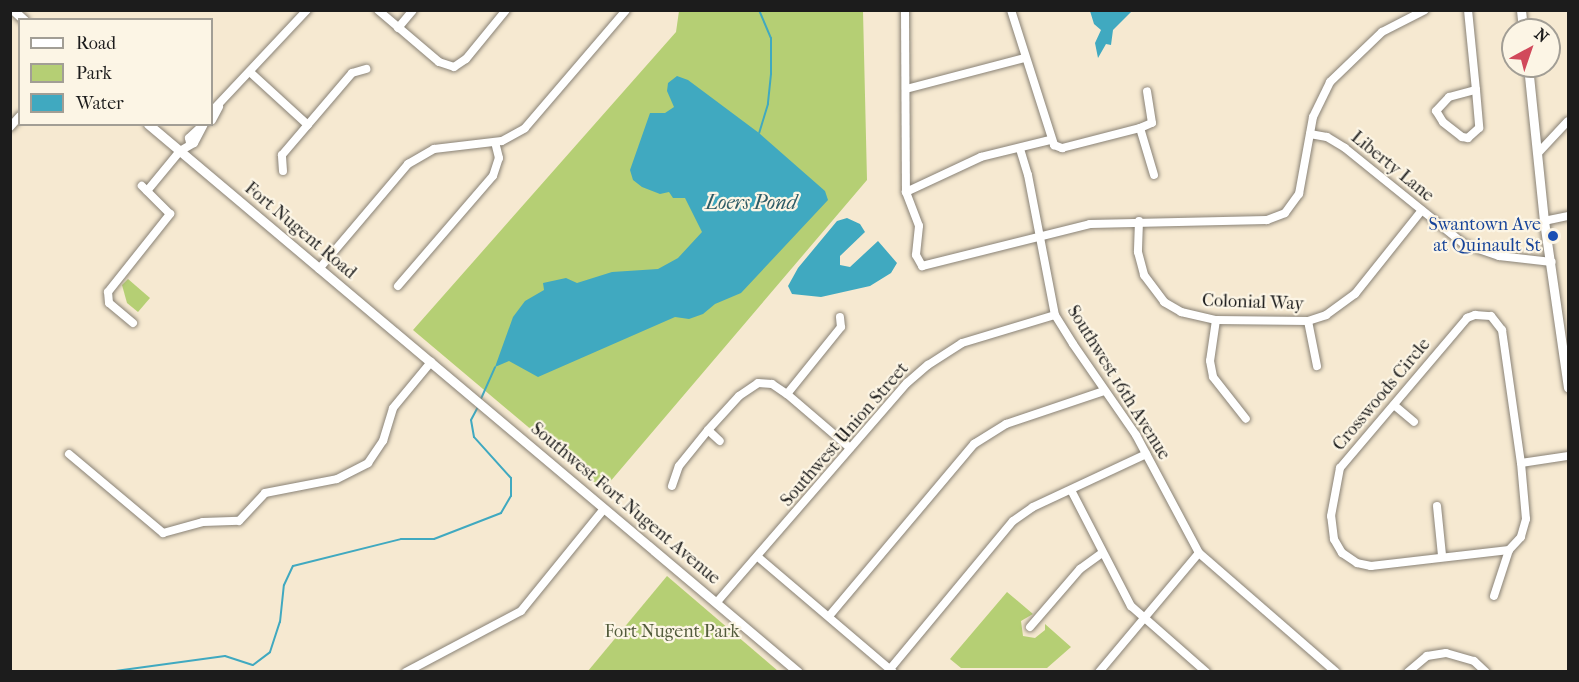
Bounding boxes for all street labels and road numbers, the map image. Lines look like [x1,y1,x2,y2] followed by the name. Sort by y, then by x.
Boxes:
[1346,127,1438,207] street label: Liberty Lane
[240,178,360,284] street label: Fort Nugent Road
[1202,290,1304,316] street label: Colonial Way
[1062,302,1174,464] street label: Southwest 16th Avenue
[1329,334,1435,456] street label: Crosswoods Circle
[777,359,913,511] street label: Southwest Union Street
[526,418,724,590] street label: Southwest Fort Nugent Avenue

